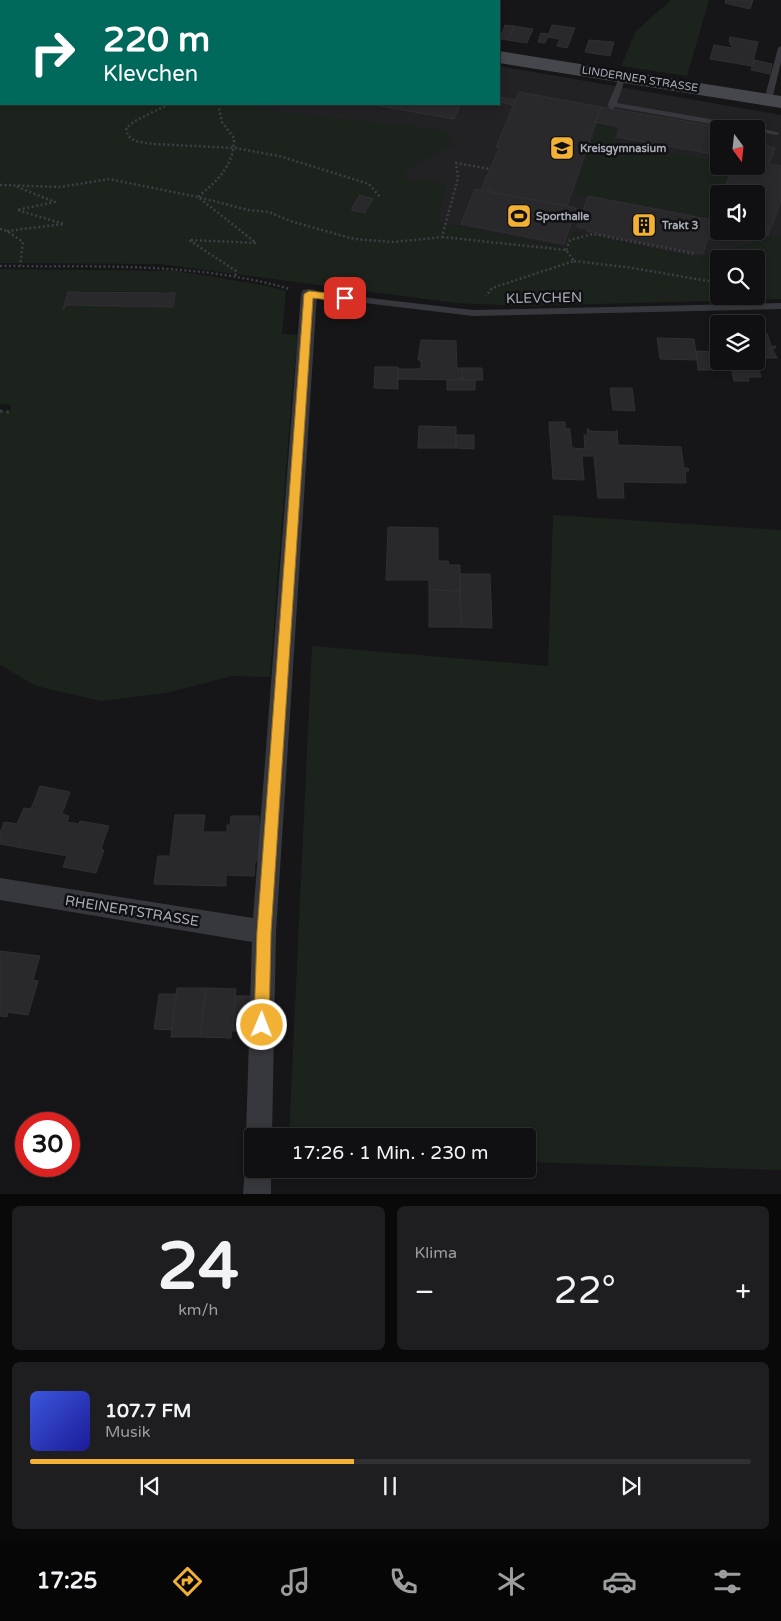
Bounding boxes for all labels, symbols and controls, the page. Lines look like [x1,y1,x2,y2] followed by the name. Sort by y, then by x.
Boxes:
[103,19,210,61] text: 220 m
[20,20,85,85] icon: right
[103,61,198,87] text: Klevchen
[581,63,699,95] street label: LINDERNER STRASSE
[710,120,765,175] north arrow
[710,120,765,370] map controls
[549,135,575,161] school or university icon: Kreisgymnasium
[580,142,666,156] place label: Kreisgymnasium
[710,185,765,240] button: sound
[506,203,532,229] sports icon: Sporthalle
[536,210,590,224] place label: Sporthalle
[631,212,657,238] building icon: Trakt 3
[661,219,698,232] place label: Trakt 3
[710,250,765,305] button: search
[324,277,366,319] pin
[331,284,359,312] icon: arrive
[506,289,582,307] street label: KLEVCHEN
[710,315,765,370] button: layers
[64,892,200,930] street label: RHEINERTSTRASSE
[235,998,287,1050] position arrow
[15,1112,80,1177] speed limit sign: 30
[292,1142,488,1164] text: 17:26 · 1 Min. · 230 m
[157,1228,239,1307] text: 24
[415,1243,457,1263] text: Klima
[554,1268,616,1314] text: 22°
[415,1275,434,1309] text: −
[735,1275,751,1309] text: +
[178,1300,218,1320] text: km/h
[105,1400,191,1422] text: 107.7 FM
[105,1422,150,1442] text: Musik
[136,1472,164,1500] icon: previous
[376,1472,404,1500] icon: pause
[617,1472,645,1500] icon: next
[170,1564,205,1599] icon: directions
[278,1564,313,1599] icon: music
[386,1564,421,1599] icon: phone
[494,1564,529,1599] icon: climate
[602,1564,637,1599] icon: car
[710,1564,745,1599] icon: filters
[36,1568,97,1594] text: 17:25

